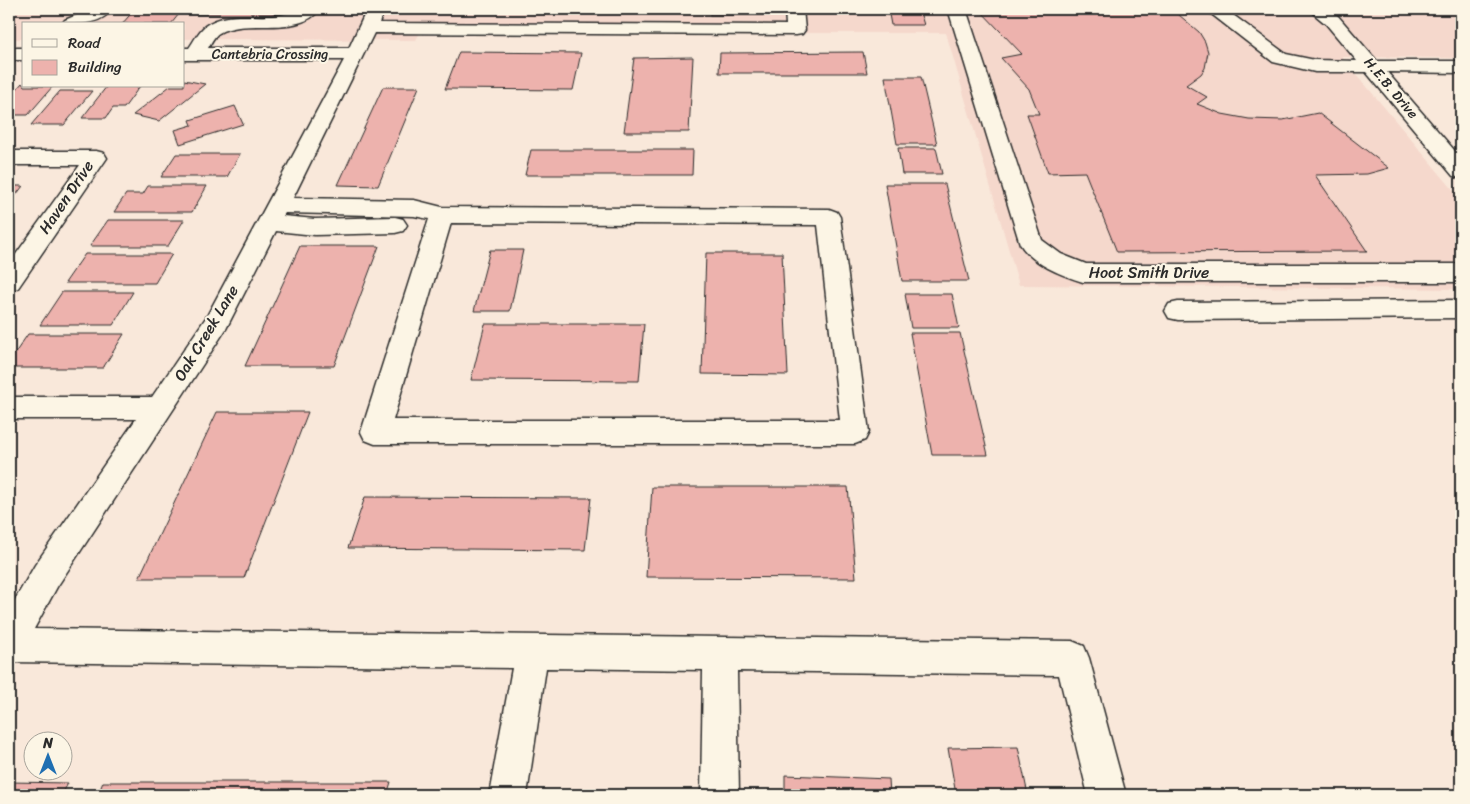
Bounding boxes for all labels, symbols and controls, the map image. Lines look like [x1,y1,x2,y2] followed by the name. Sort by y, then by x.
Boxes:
[22,22,185,88] legend
[68,30,101,56] text: Road
[212,42,328,67] street label: Cantebria Crossing
[1357,51,1425,125] street label: H.E.B. Drive
[68,54,122,80] text: Building
[30,154,102,240] street label: Haven Drive
[1089,258,1209,287] street label: Hoot Smith Drive
[166,279,246,387] street label: Oak Creek Lane
[42,731,53,756] text: N
[22,732,72,782] north arrow

